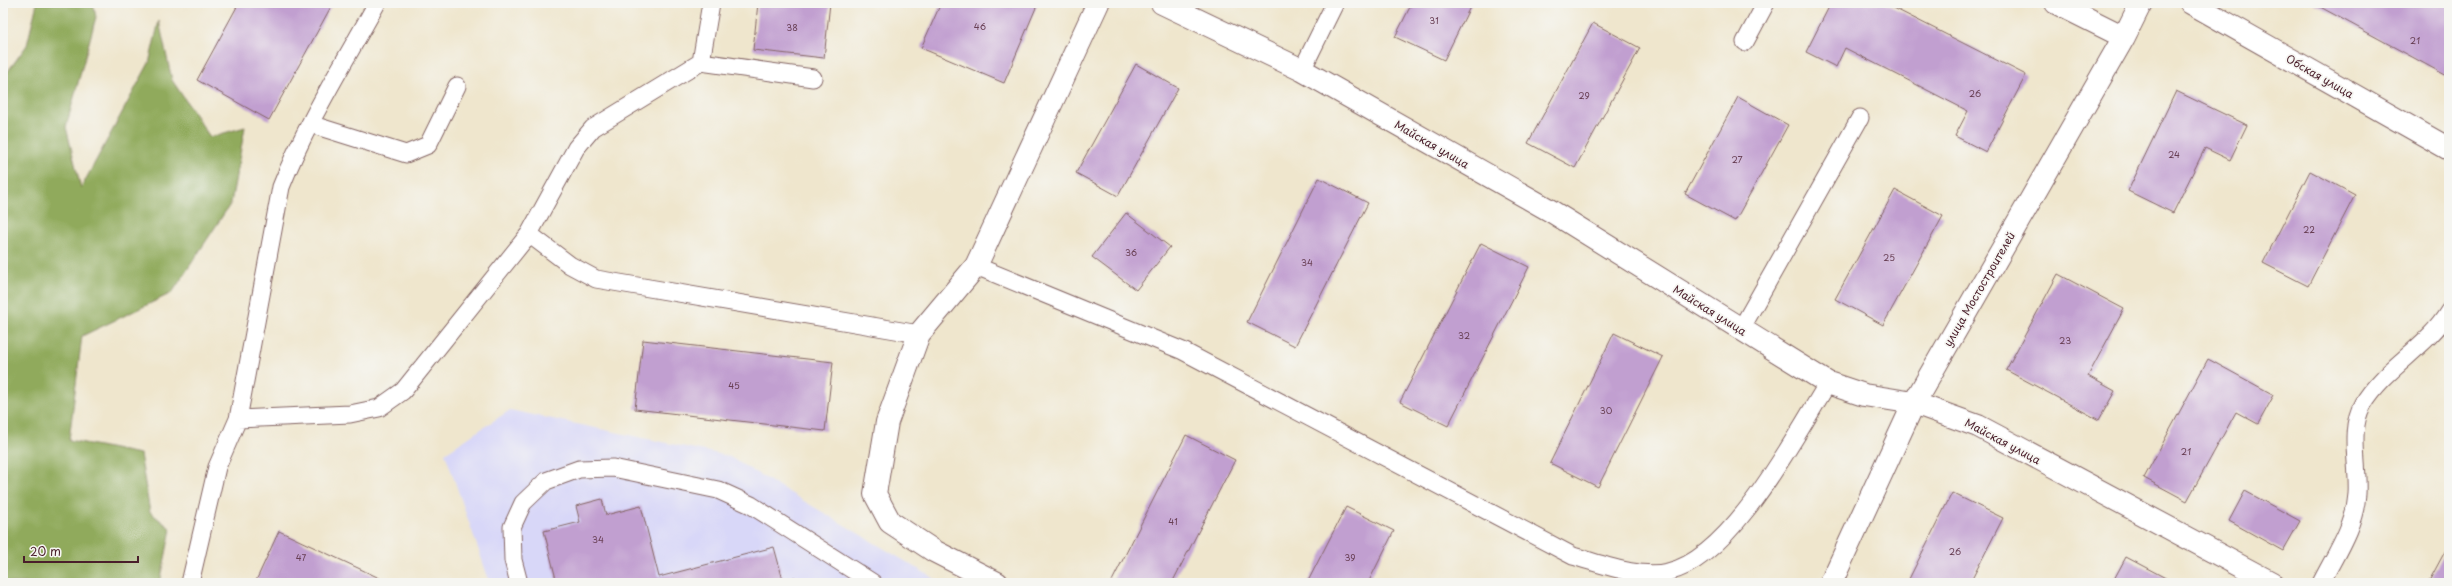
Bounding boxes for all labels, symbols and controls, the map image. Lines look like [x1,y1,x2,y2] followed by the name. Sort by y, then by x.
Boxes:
[1429,13,1439,27] house number: 31
[974,19,986,33] house number: 46
[786,20,798,34] house number: 38
[2410,33,2420,47] house number: 21
[2283,50,2357,102] street label: Обская улица
[1969,86,1981,100] house number: 26
[1578,88,1590,102] house number: 29
[1391,116,1473,172] street label: Майская улица
[2168,147,2180,161] house number: 24
[1731,152,1743,166] house number: 27
[2303,222,2315,236] house number: 22
[1939,228,2019,350] street label: улица Мостостроителей
[1125,245,1137,259] house number: 36
[1883,250,1895,264] house number: 25
[1301,255,1313,269] house number: 34
[1670,281,1750,339] street label: Майская улица
[1458,328,1470,342] house number: 32
[2059,333,2071,347] house number: 23
[728,378,740,392] house number: 45
[1600,403,1613,417] house number: 30
[1962,414,2044,468] street label: Майская улица
[2181,444,2191,458] house number: 21
[1168,514,1178,528] house number: 41
[592,532,604,546] house number: 34
[24,538,138,564] scale bar
[30,542,61,560] text: 20 m
[1949,544,1961,558] house number: 26
[296,550,306,564] house number: 47
[1344,550,1356,564] house number: 39

